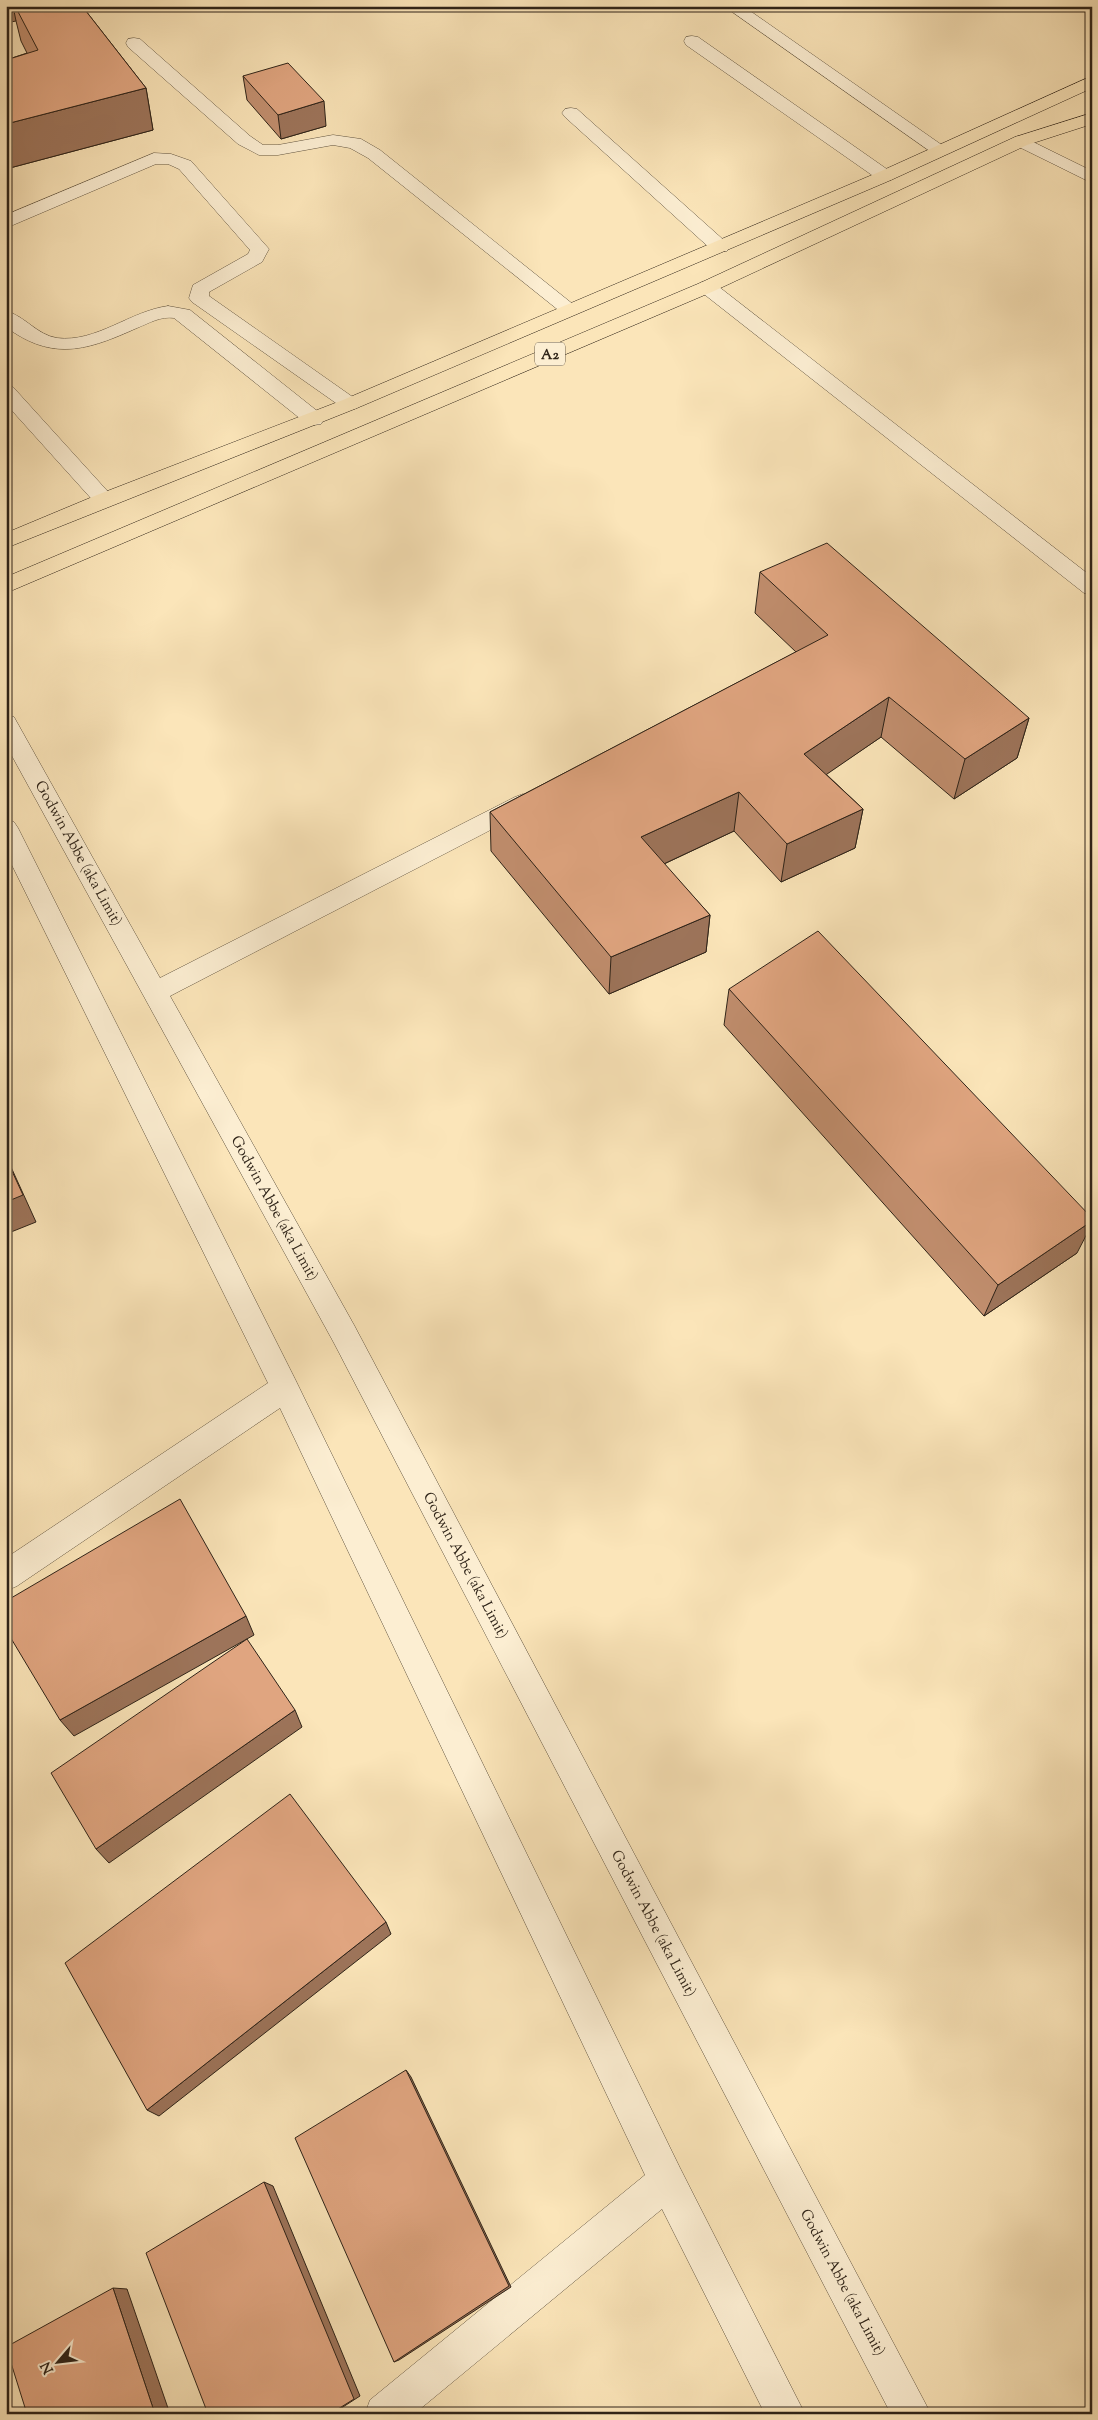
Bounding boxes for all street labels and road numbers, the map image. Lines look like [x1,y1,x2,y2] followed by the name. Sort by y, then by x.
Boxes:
[535,342,565,366] road number: A2
[29,777,126,930] street label: Godwin Abbe (aka Limit)
[225,1132,322,1285] street label: Godwin Abbe (aka Limit)
[417,1489,512,1643] street label: Godwin Abbe (aka Limit)
[605,1847,700,2001] street label: Godwin Abbe (aka Limit)
[794,2206,889,2360] street label: Godwin Abbe (aka Limit)

